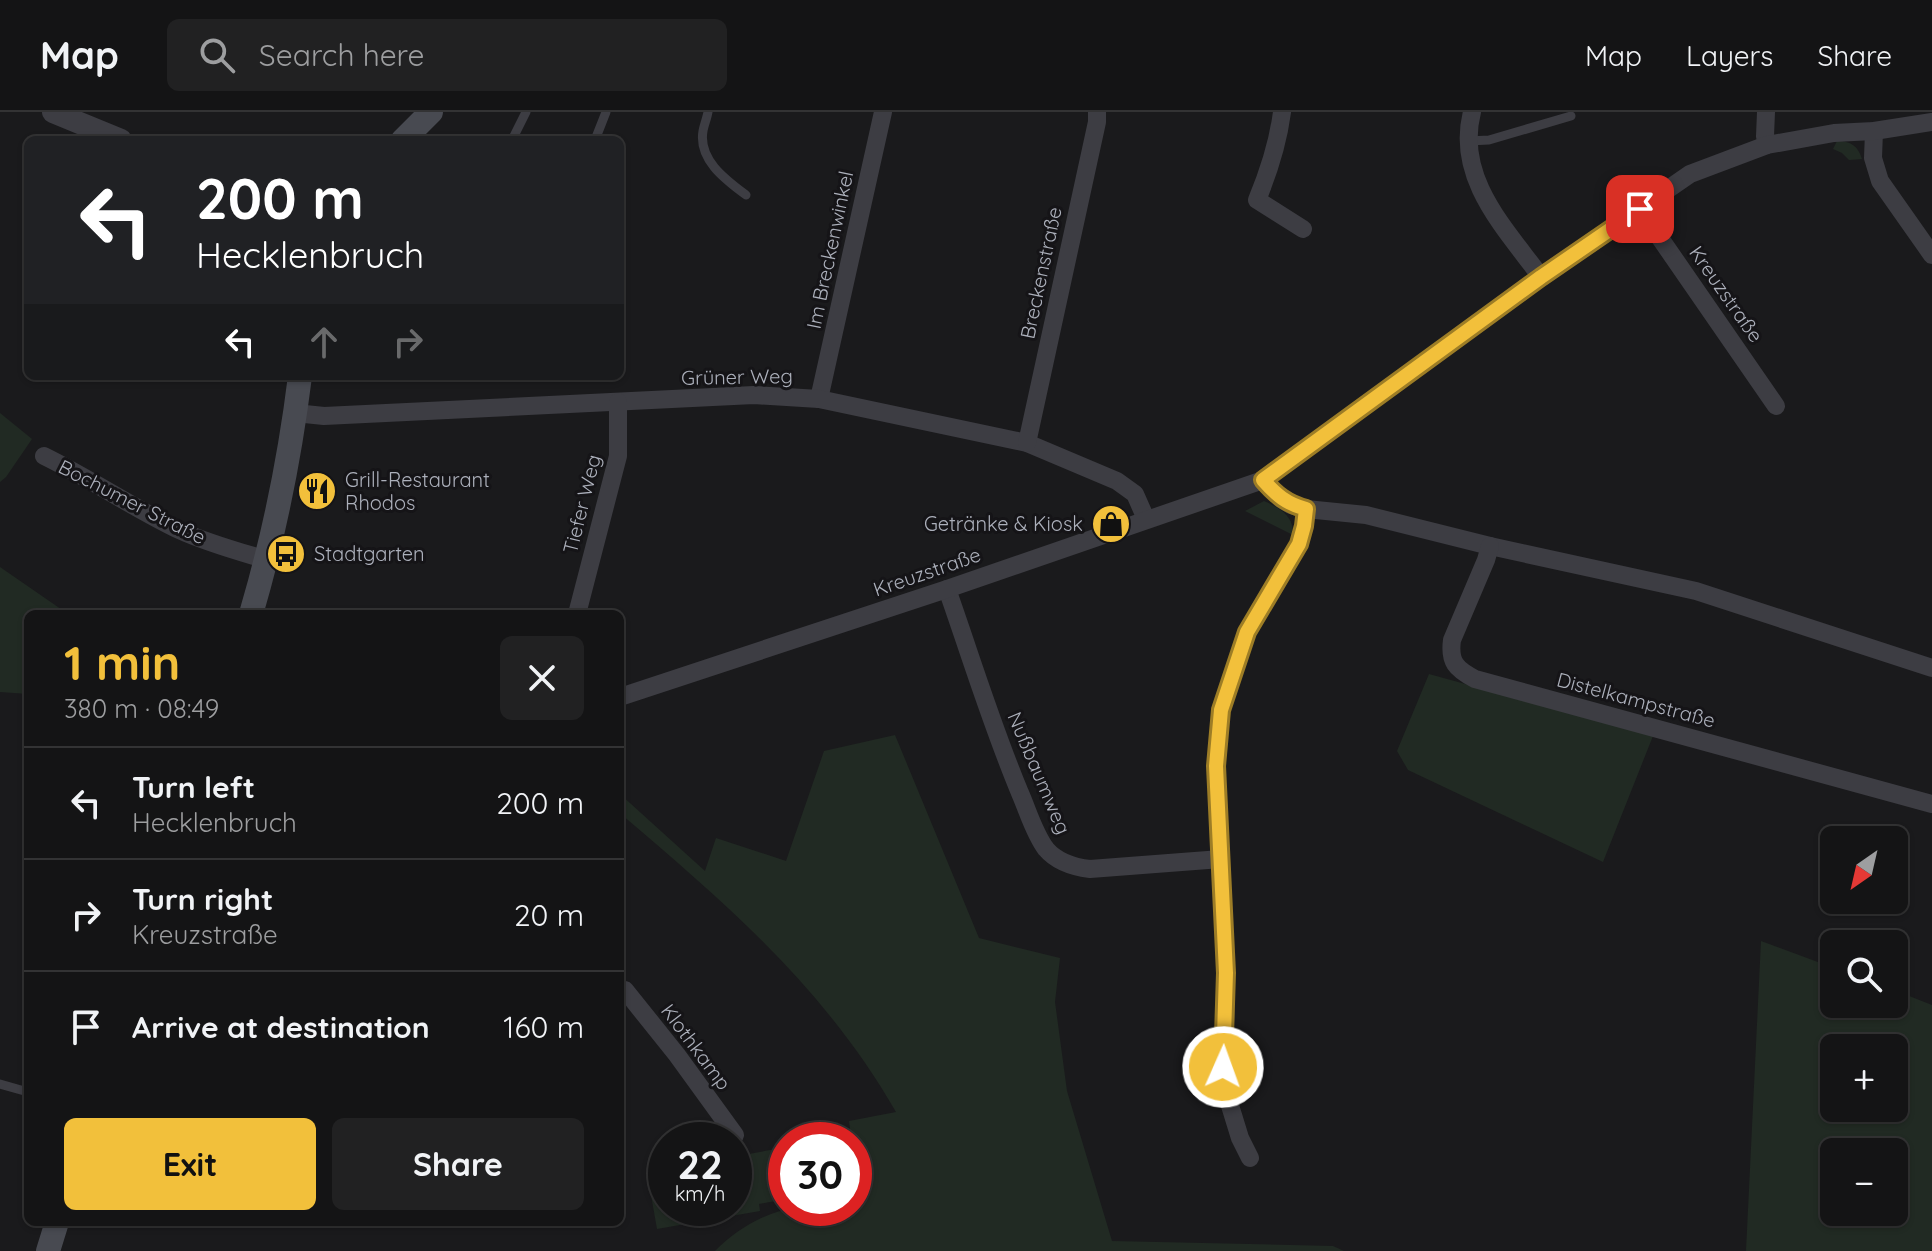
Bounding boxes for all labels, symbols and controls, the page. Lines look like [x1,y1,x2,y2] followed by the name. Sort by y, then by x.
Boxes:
[167,19,727,91] search box
[40,31,119,79] text: Map
[195,33,239,77] icon: search
[259,36,424,74] text: Search here
[1585,38,1642,73] text: Map
[1686,38,1773,73] text: Layers
[1817,38,1892,73] text: Share
[196,163,364,233] text: 200 m
[64,168,168,272] icon: left
[801,169,858,331] street label: Im Breckenwinkel
[1606,175,1674,243] pin
[1618,187,1662,231] icon: arrive
[1014,205,1067,341] street label: Breckenstraße
[196,232,424,277] text: Hecklenbruch
[1684,241,1769,347] street label: Kreuzstraße
[218,320,262,364] icon: left
[302,320,346,364] icon: ahead
[386,320,430,364] icon: right
[681,363,793,390] street label: Grüner Weg
[557,452,606,556] street label: Tiefer Weg
[54,454,210,549] street label: Bochumer Straße
[345,467,490,515] place label: Grill-Restaurant Rhodos
[296,470,338,512] restaurant icon: Grill-Restaurant Rhodos
[1090,503,1132,545] shop icon: Getränke & Kiosk
[924,511,1083,536] place label: Getränke & Kiosk
[265,533,307,575] bus stop icon: Stadtgarten
[314,541,425,566] place label: Stadtgarten
[870,541,984,602] street label: Kreuzstraße
[64,632,180,692] text: 1 min
[500,636,584,720] button: close
[1554,666,1718,733] street label: Distelkampstraße
[64,692,219,725] text: 380 m · 08:49
[1002,708,1076,838] street label: Nußbaumweg
[132,768,255,806] text: Turn left
[64,781,108,825] icon: left
[496,784,584,822] text: 200 m
[132,806,297,839] text: Hecklenbruch
[1820,826,1908,914] north arrow
[1820,826,1908,1226] map controls
[132,880,273,918] text: Turn right
[64,893,108,937] icon: right
[514,896,584,934] text: 20 m
[132,918,278,951] text: Kreuzstraße
[1820,930,1908,1018] button: search
[656,999,737,1095] street label: Klothkamp
[64,1005,108,1049] icon: arrive
[132,1008,430,1046] text: Arrive at destination
[503,1008,584,1046] text: 160 m
[1181,1025,1265,1109] position arrow
[1820,1034,1908,1122] button: +
[64,1118,316,1210] button: Exit
[332,1118,584,1210] button: Share
[768,1122,872,1226] speed limit sign: 30
[1820,1138,1908,1226] button: −
[677,1139,723,1189] text: 22
[675,1181,725,1206] text: km/h

